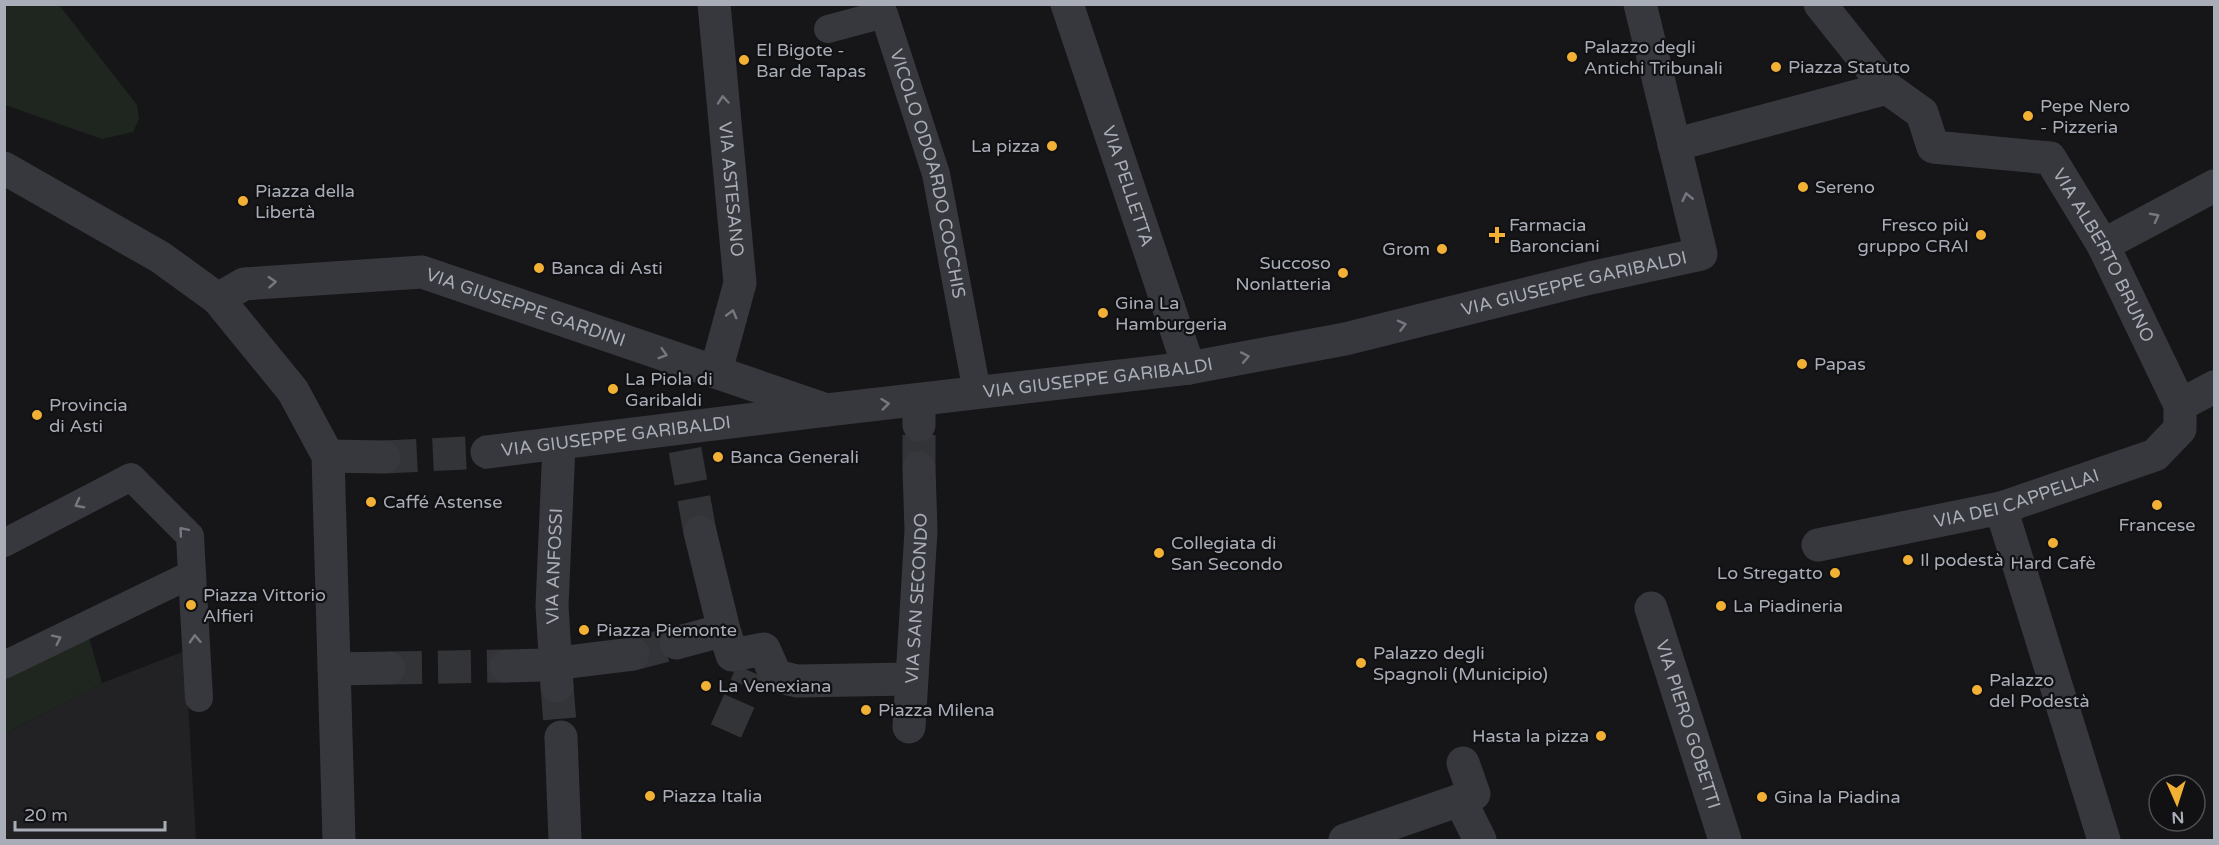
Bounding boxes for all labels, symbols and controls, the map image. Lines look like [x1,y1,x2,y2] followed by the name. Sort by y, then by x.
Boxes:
[1584,36,1723,79] place label: Palazzo degli Antichi Tribunali
[756,39,866,82] place label: El Bigote - Bar de Tapas
[885,46,970,300] street label: VICOLO ODOARDO COCCHIS
[1565,50,1579,64] marker: Palazzo degli Antichi Tribunali
[737,53,751,67] marker: El Bigote - Bar de Tapas
[1788,56,1910,78] place label: Piazza Statuto
[1769,60,1783,74] marker: Piazza Statuto
[2040,95,2130,138] place label: Pepe Nero - Pizzeria
[717,96,730,105] one-way arrow
[2021,109,2035,123] marker: Pepe Nero - Pizzeria
[714,121,749,258] street label: VIA ASTESANO
[1098,123,1158,249] street label: VIA PELLETTA
[971,135,1040,157] place label: La pizza
[1045,139,1059,153] marker: La pizza
[2048,164,2159,346] street label: VIA ALBERTO BRUNO
[1815,176,1875,198] place label: Sereno
[255,180,355,223] place label: Piazza della Libertà
[1796,180,1810,194] marker: Sereno
[1682,193,1695,203] one-way arrow
[236,194,250,208] marker: Piazza della Libertà
[2149,213,2159,224] one-way arrow
[1509,214,1600,257] place label: Farmacia Baronciani
[1858,214,1969,257] place label: Fresco più gruppo CRAI
[1490,228,1504,242] marker: Farmacia Baronciani
[1974,228,1988,242] marker: Fresco più gruppo CRAI
[1382,238,1430,260] place label: Grom
[1435,242,1449,256] marker: Grom
[1459,246,1689,321] street label: VIA GIUSEPPE GARIBALDI
[1235,252,1331,295] place label: Succoso Nonlatteria
[551,257,663,279] place label: Banca di Asti
[532,261,546,275] marker: Banca di Asti
[423,263,628,352] street label: VIA GIUSEPPE GARDINI
[1336,266,1350,280] marker: Succoso Nonlatteria
[267,276,276,289] one-way arrow
[1115,292,1227,335] place label: Gina La Hamburgeria
[1096,306,1110,320] marker: Gina La Hamburgeria
[725,309,737,320] one-way arrow
[1397,319,1407,332] one-way arrow
[657,347,668,359] one-way arrow
[1240,351,1250,364] one-way arrow
[982,353,1214,403] street label: VIA GIUSEPPE GARIBALDI
[1814,353,1866,375] place label: Papas
[1795,357,1809,371] marker: Papas
[625,368,713,411] place label: La Piola di Garibaldi
[606,382,620,396] marker: La Piola di Garibaldi
[49,394,128,437] place label: Provincia di Asti
[880,398,890,411] one-way arrow
[30,408,44,422] marker: Provincia di Asti
[500,411,732,461] street label: VIA GIUSEPPE GARIBALDI
[730,446,859,468] place label: Banca Generali
[711,450,725,464] marker: Banca Generali
[1932,464,2102,532] street label: VIA DEI CAPPELLAI
[383,491,502,513] place label: Caffé Astense
[364,495,378,509] marker: Caffé Astense
[75,497,85,508] one-way arrow
[2150,498,2164,512] marker: Francese
[541,508,567,625] street label: VIA ANFOSSI
[901,512,932,684] street label: VIA SAN SECONDO
[2119,514,2195,536] place label: Francese
[180,527,191,538] one-way arrow
[1171,532,1283,575] place label: Collegiata di San Secondo
[2046,536,2060,550] marker: Hard Cafè
[1152,546,1166,560] marker: Collegiata di San Secondo
[1920,549,2004,571] place label: Il podestà
[2010,552,2096,574] place label: Hard Cafè
[1901,553,1915,567] marker: Il podestà
[1717,562,1823,584] place label: Lo Stregatto
[1828,566,1842,580] marker: Lo Stregatto
[203,584,326,627] place label: Piazza Vittorio Alfieri
[1733,595,1843,617] place label: La Piadineria
[184,598,198,612] marker: Piazza Vittorio Alfieri
[1714,599,1728,613] marker: La Piadineria
[596,619,737,641] place label: Piazza Piemonte
[577,623,591,637] marker: Piazza Piemonte
[51,635,62,647] one-way arrow
[189,635,202,644] one-way arrow
[1651,637,1725,811] street label: VIA PIERO GOBETTI
[1373,642,1548,685] place label: Palazzo degli Spagnoli (Municipio)
[1354,656,1368,670] marker: Palazzo degli Spagnoli (Municipio)
[1989,669,2090,712] place label: Palazzo del Podestà
[718,675,831,697] place label: La Venexiana
[699,679,713,693] marker: La Venexiana
[1970,683,1984,697] marker: Palazzo del Podestà
[878,699,995,721] place label: Piazza Milena
[859,703,873,717] marker: Piazza Milena
[1472,725,1589,747] place label: Hasta la pizza
[1594,729,1608,743] marker: Hasta la pizza
[2147,773,2207,833] north arrow
[662,785,762,807] place label: Piazza Italia
[1774,786,1901,808] place label: Gina la Piadina
[643,789,657,803] marker: Piazza Italia
[1755,790,1769,804] marker: Gina la Piadina
[15,794,165,832] scale bar
[24,804,68,826] text: 20 m
[2171,807,2185,827] text: N

